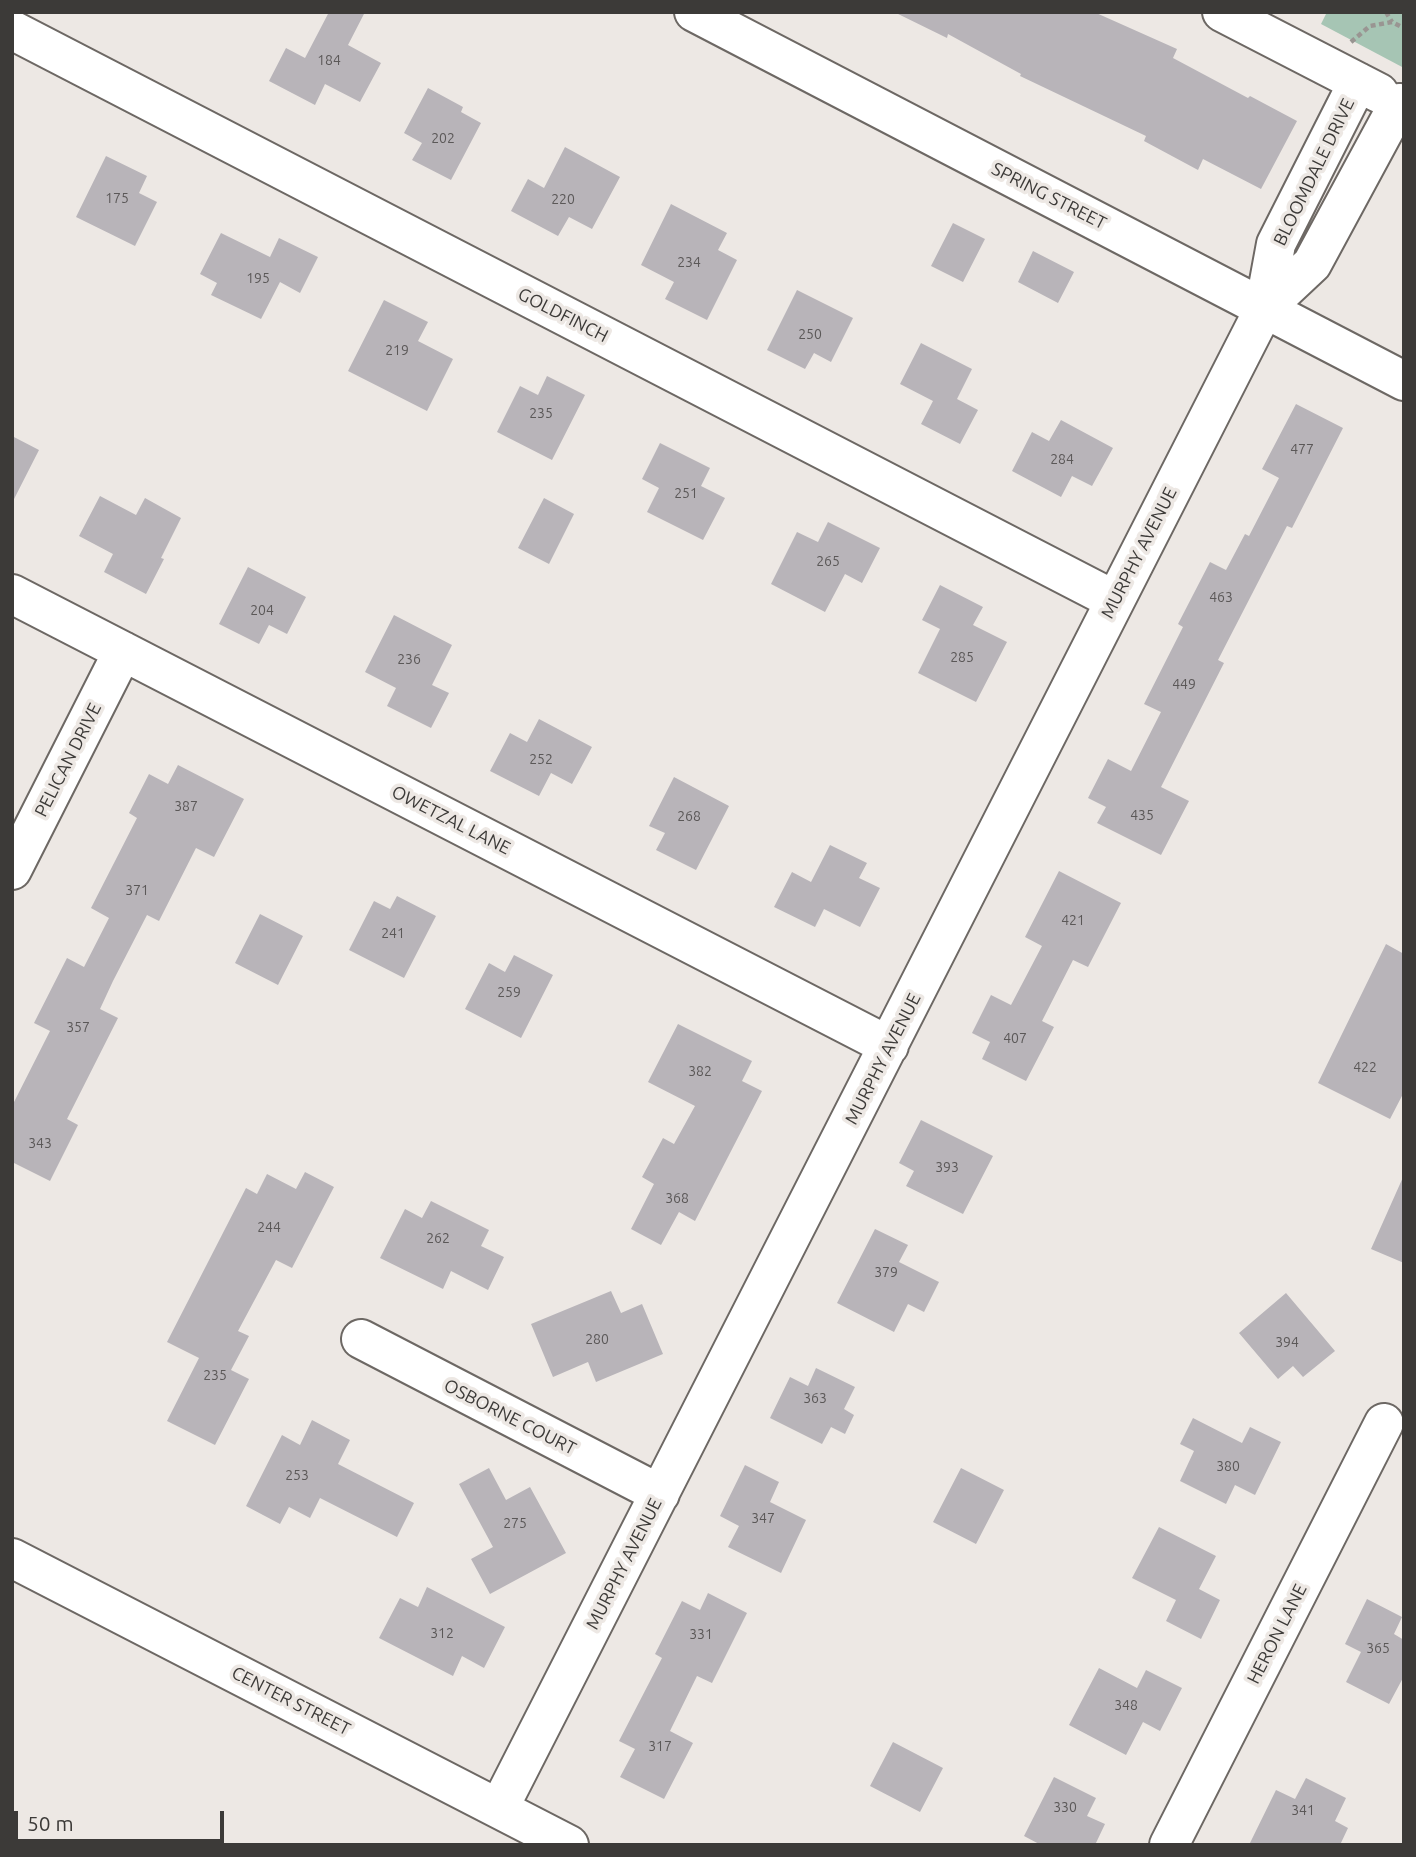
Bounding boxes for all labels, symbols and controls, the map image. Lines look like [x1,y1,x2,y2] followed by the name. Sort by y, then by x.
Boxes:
[317,52,341,68] house number: 184
[1269,95,1359,249] street label: BLOOMDALE DRIVE
[431,130,455,146] house number: 202
[988,158,1110,234] street label: SPRING STREET
[105,190,129,206] house number: 175
[551,191,575,207] house number: 220
[677,254,701,270] house number: 234
[246,270,270,286] house number: 195
[514,283,612,347] street label: GOLDFINCH
[798,326,822,342] house number: 250
[385,342,409,358] house number: 219
[529,405,553,421] house number: 235
[1290,441,1314,457] house number: 477
[1050,451,1074,467] house number: 284
[1097,484,1181,622] street label: MURPHY AVENUE
[674,485,698,501] house number: 251
[816,553,840,569] house number: 265
[1209,589,1233,605] house number: 463
[250,602,274,618] house number: 204
[950,649,974,665] house number: 285
[397,651,421,667] house number: 236
[1172,676,1196,692] house number: 449
[30,699,106,821] street label: PELICAN DRIVE
[529,751,553,767] house number: 252
[388,781,514,859] street label: OWETZAL LANE
[174,798,198,814] house number: 387
[1130,807,1154,823] house number: 435
[677,808,701,824] house number: 268
[125,882,149,898] house number: 371
[1061,912,1085,928] house number: 421
[381,925,405,941] house number: 241
[497,984,521,1000] house number: 259
[841,990,925,1128] street label: MURPHY AVENUE
[66,1019,90,1035] house number: 357
[1003,1030,1027,1046] house number: 407
[1353,1059,1377,1075] house number: 422
[688,1063,712,1079] house number: 382
[28,1135,52,1151] house number: 343
[935,1159,959,1175] house number: 393
[665,1190,689,1206] house number: 368
[257,1219,281,1235] house number: 244
[426,1230,450,1246] house number: 262
[874,1264,898,1280] house number: 379
[585,1331,609,1347] house number: 280
[1275,1334,1299,1350] house number: 394
[203,1367,227,1383] house number: 235
[440,1374,580,1460] street label: OSBORNE COURT
[803,1390,827,1406] house number: 363
[1216,1458,1240,1474] house number: 380
[285,1467,309,1483] house number: 253
[582,1495,666,1633] street label: MURPHY AVENUE
[751,1510,775,1526] house number: 347
[503,1515,527,1531] house number: 275
[1243,1580,1311,1688] street label: HERON LANE
[430,1625,454,1641] house number: 312
[689,1626,713,1642] house number: 331
[1366,1640,1390,1656] house number: 365
[228,1662,354,1740] street label: CENTER STREET
[1114,1697,1138,1713] house number: 348
[648,1738,672,1754] house number: 317
[18,1798,228,1842] scale bar
[1053,1799,1077,1815] house number: 330
[1291,1802,1315,1818] house number: 341
[27,1811,74,1835] text: 50 m

